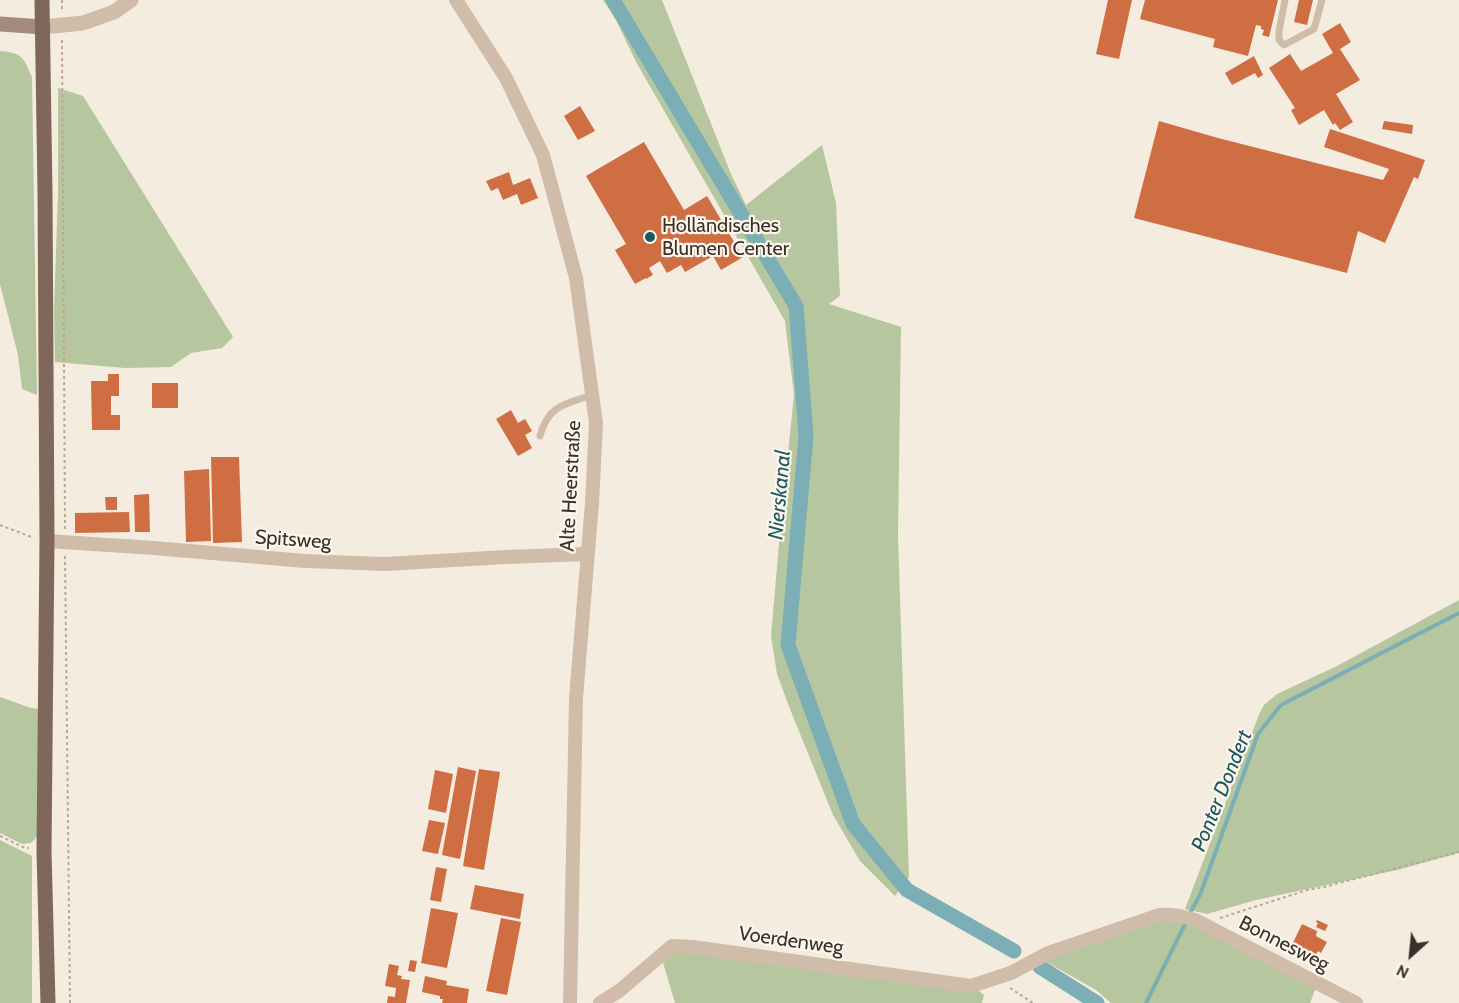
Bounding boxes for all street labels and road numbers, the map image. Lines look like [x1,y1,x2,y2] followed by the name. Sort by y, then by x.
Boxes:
[556,420,586,552] street label: Alte Heerstraße
[254,525,332,555] street label: Spitsweg
[1235,911,1333,977] street label: Bonnesweg
[737,922,845,960] street label: Voerdenweg

